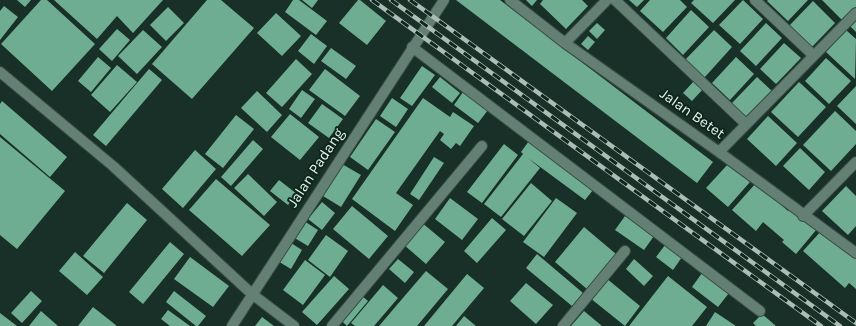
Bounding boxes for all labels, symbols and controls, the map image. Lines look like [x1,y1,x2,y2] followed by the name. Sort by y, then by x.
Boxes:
[656,85,728,143] street label: Jalan Betet
[284,125,348,211] street label: Jalan Padang

